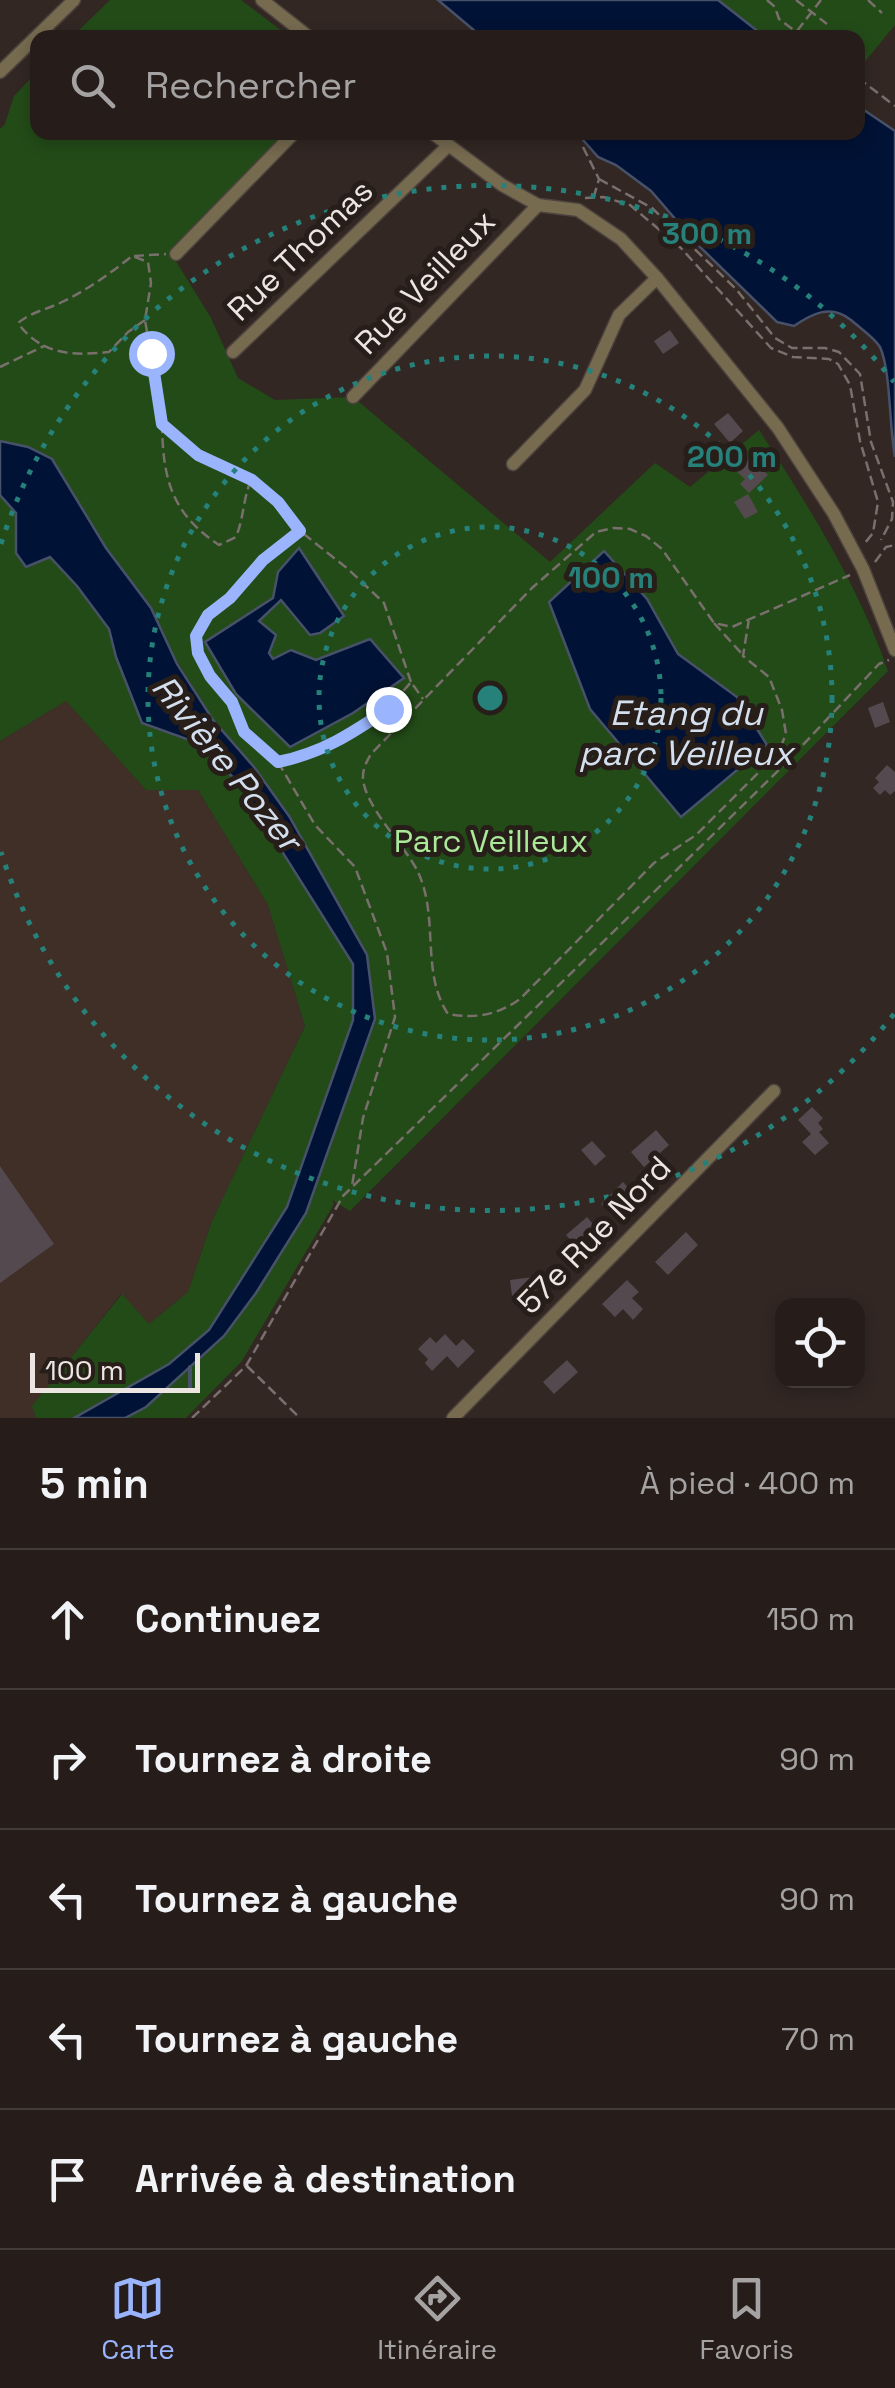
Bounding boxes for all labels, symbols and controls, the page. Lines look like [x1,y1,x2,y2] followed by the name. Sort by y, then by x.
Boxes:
[30,30,865,140] search box
[65,58,120,113] icon: search
[145,61,356,109] text: Rechercher
[219,171,381,329] street label: Rue Thomas
[346,202,504,362] street label: Rue Veilleux
[662,214,752,253] text: 300 m
[129,331,175,377] route start
[687,437,777,476] text: 200 m
[568,558,654,597] text: 100 m
[143,666,314,863] water label: Rivière Pozer
[472,680,508,716] centre of rings
[366,687,412,733] route end
[579,691,796,775] water label: Etang du parc Veilleux
[394,821,588,861] park label: Parc Veilleux
[509,1148,679,1322] street label: 57e Rue Nord
[775,1298,865,1388] map controls
[775,1298,865,1388] button: locate
[30,1348,200,1392] scale bar
[45,1352,124,1388] text: 100 m
[40,1457,149,1510] text: 5 min
[640,1463,855,1503] text: À pied · 400 m
[40,1592,95,1647] icon: ahead
[135,1595,321,1643] text: Continuez
[766,1599,855,1639] text: 150 m
[40,1732,95,1787] icon: right
[135,1735,432,1783] text: Tournez à droite
[779,1739,855,1779] text: 90 m
[40,1872,95,1927] icon: left
[135,1875,458,1923] text: Tournez à gauche
[779,1879,855,1919] text: 90 m
[40,2012,95,2067] icon: left
[135,2015,458,2063] text: Tournez à gauche
[781,2019,855,2059] text: 70 m
[40,2152,95,2207] icon: arrive
[135,2155,516,2203] text: Arrivée à destination
[101,2271,175,2367] tab: Carte
[377,2271,497,2367] tab: Itinéraire
[700,2271,794,2367] tab: Favoris

